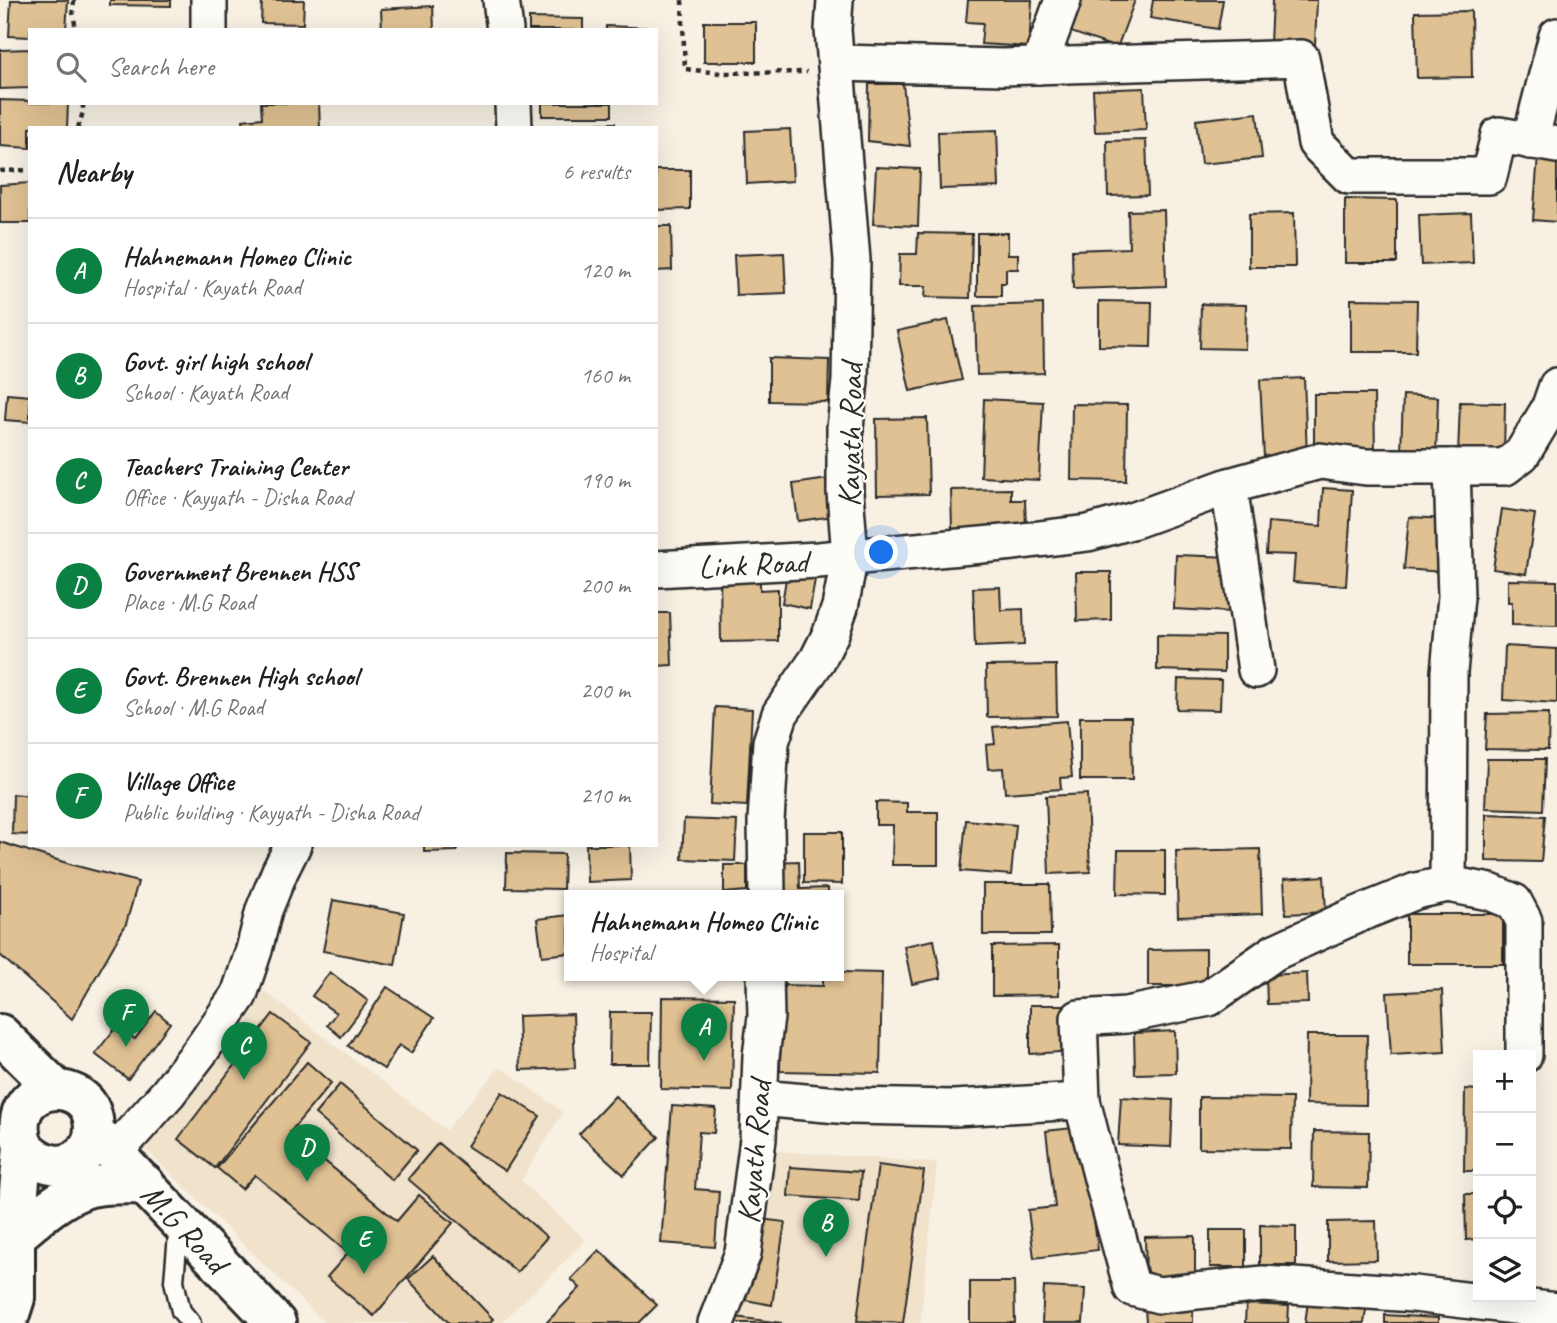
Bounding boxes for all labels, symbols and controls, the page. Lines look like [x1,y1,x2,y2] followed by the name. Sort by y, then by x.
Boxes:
[28,28,658,105] search box
[52,48,90,86] icon: search
[108,50,214,83] text: Search here
[56,153,132,191] text: Nearby
[563,157,630,186] text: 6 results
[123,240,351,273] text: Hahnemann Homeo Clinic
[73,256,85,285] text: A
[581,256,630,285] text: 120 m
[123,273,301,302] text: Hospital · Kayath Road
[123,345,308,378] text: Govt. girl high school
[828,358,872,507] street label: Kayath Road
[73,361,85,390] text: B
[581,361,630,390] text: 160 m
[123,378,288,407] text: School · Kayath Road
[123,450,348,483] text: Teachers Training Center
[74,466,84,495] text: C
[581,466,630,495] text: 190 m
[123,483,352,512] text: Office · Kayyath - Disha Road
[864,535,898,569] your location
[697,540,814,588] street label: Link Road
[123,555,356,588] text: Government Brennen HSS
[72,571,86,600] text: D
[581,571,630,600] text: 200 m
[123,588,255,617] text: Place · M.G Road
[123,660,358,693] text: Govt. Brennen High school
[73,676,85,705] text: E
[581,676,630,705] text: 200 m
[123,693,264,722] text: School · M.G Road
[123,765,233,798] text: Village Office
[74,781,84,810] text: F
[581,781,630,810] text: 210 m
[123,798,419,827] text: Public building · Kayyath - Disha Road
[564,890,844,981] popup
[590,905,818,938] text: Hahnemann Homeo Clinic
[590,938,653,967] text: Hospital
[103,989,149,1047] pin: F
[681,1003,727,1061] pin: A
[221,1022,267,1080] pin: C
[1473,1050,1536,1302] map controls
[1473,1050,1536,1113] button: +
[727,1074,782,1225] street label: Kayath Road
[1473,1113,1536,1176] button: −
[284,1124,330,1182] pin: D
[132,1174,240,1285] street label: M.G Road
[1473,1176,1536,1239] button: locate
[803,1199,849,1257] pin: B
[341,1216,387,1274] pin: E
[1473,1239,1536,1302] button: layers

